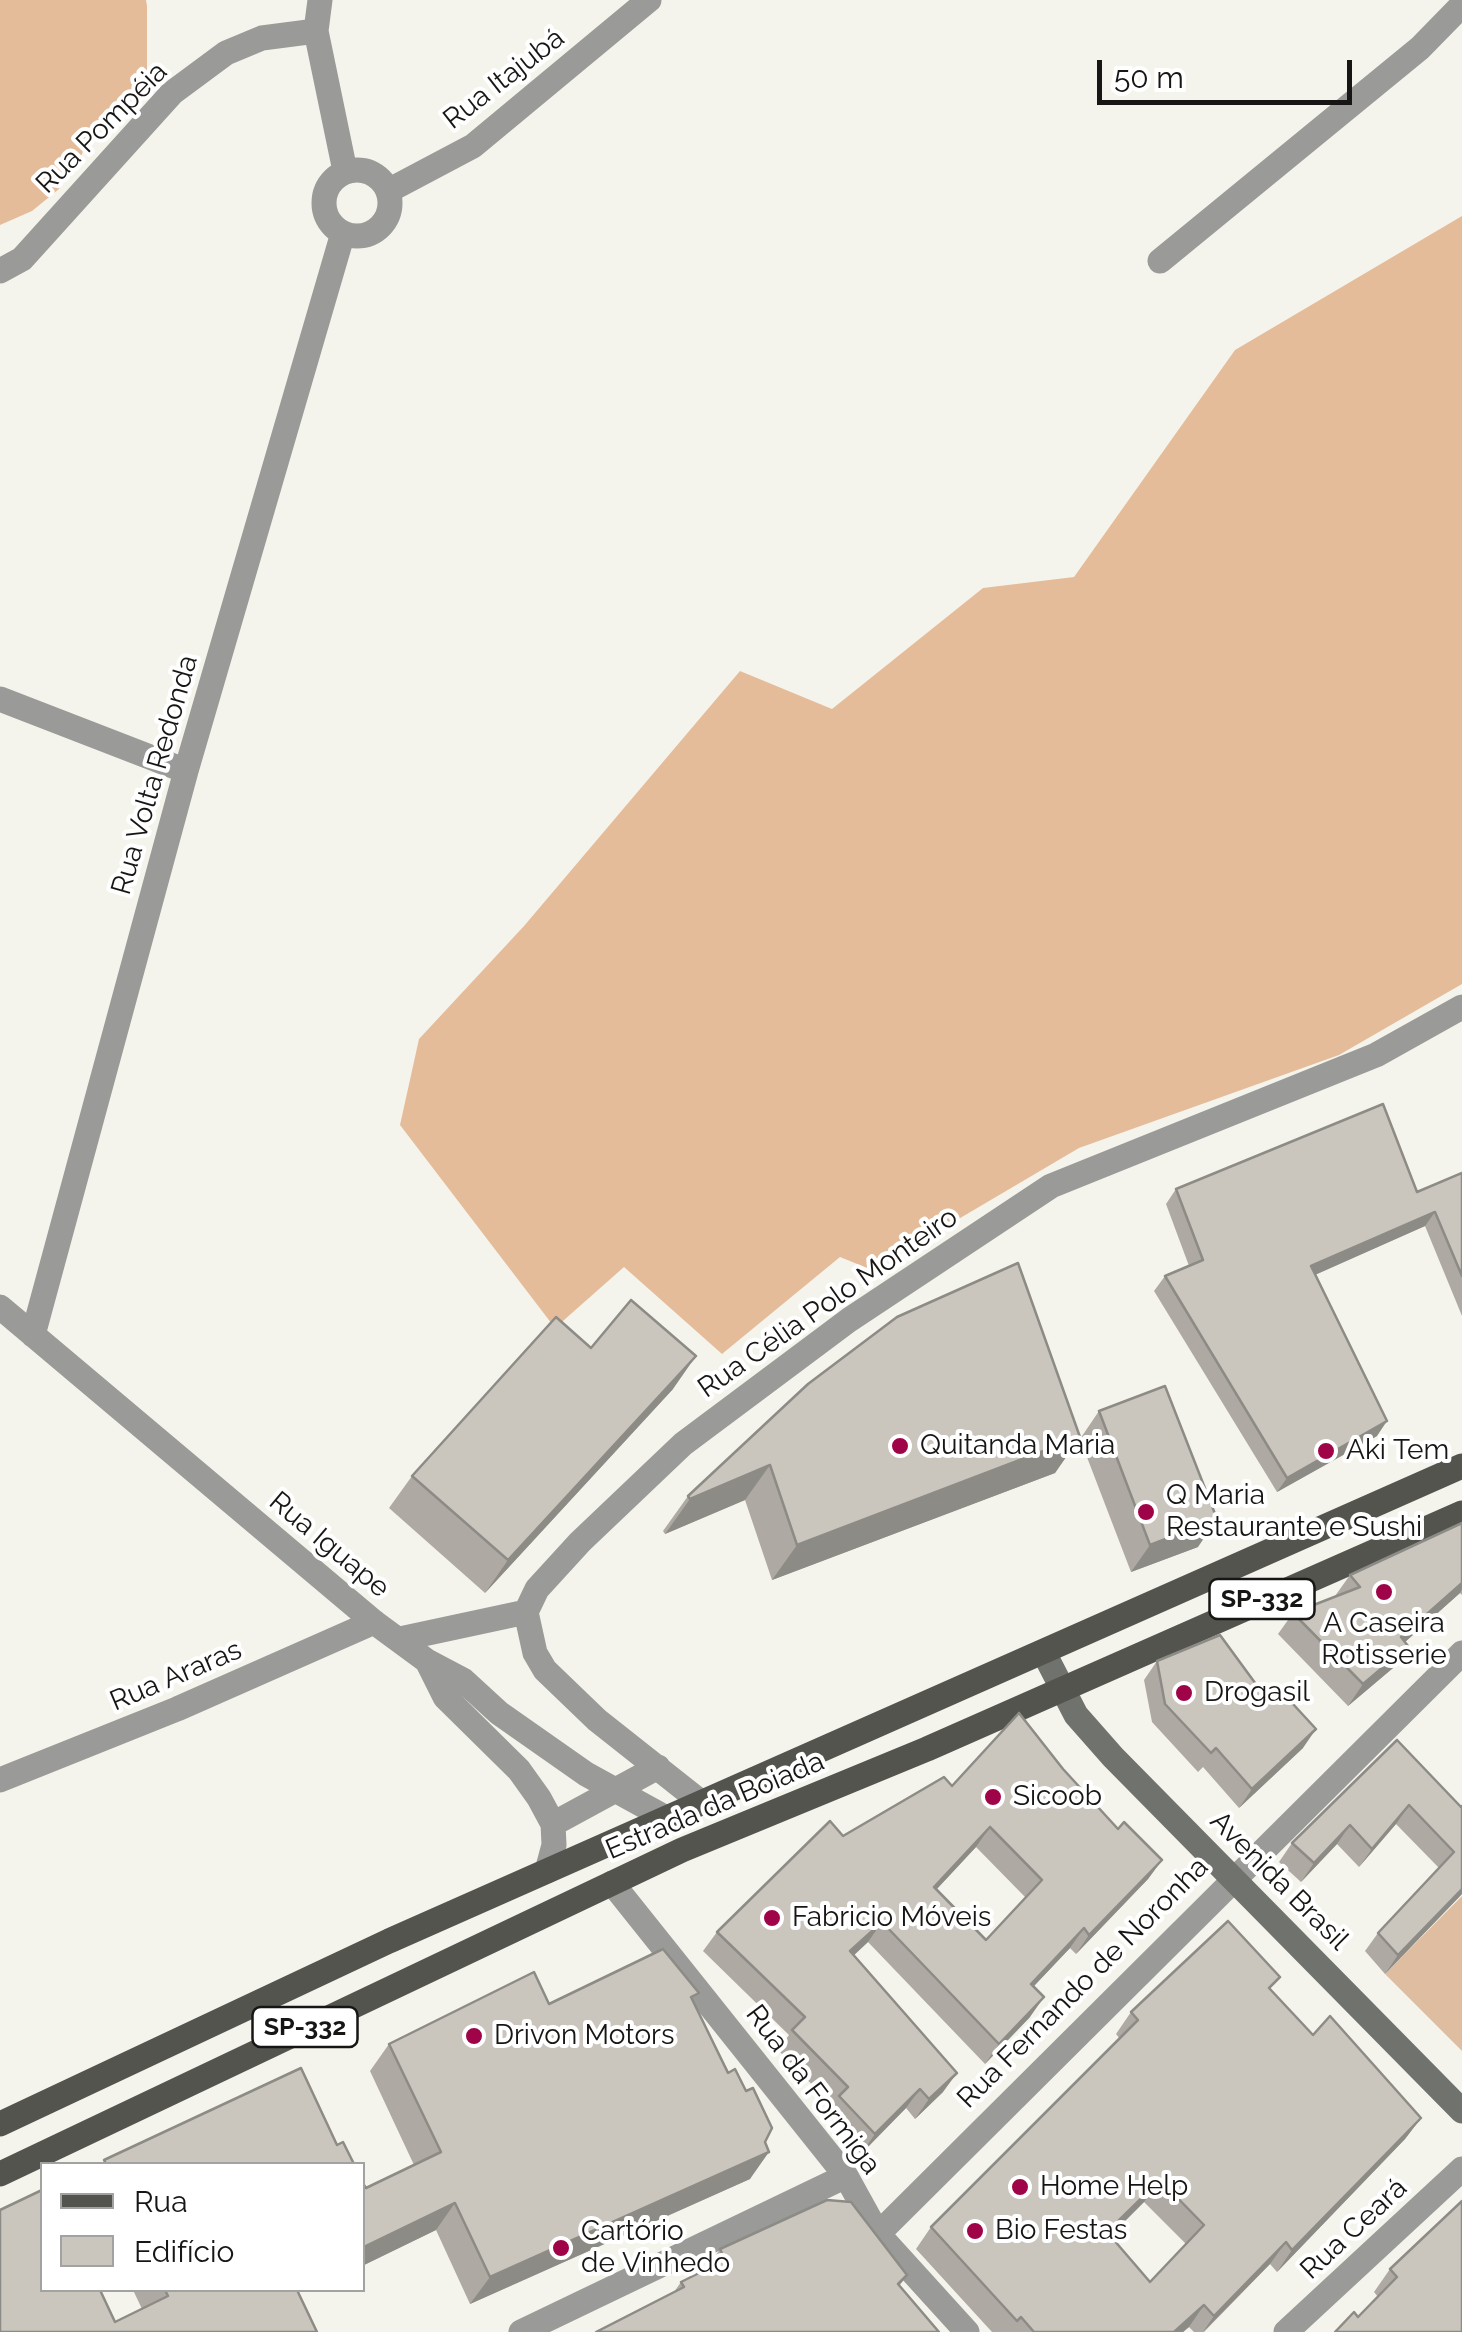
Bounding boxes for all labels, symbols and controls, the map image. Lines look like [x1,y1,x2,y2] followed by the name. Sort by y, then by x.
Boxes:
[437,21,571,137] street label: Rua Itajubá
[1102,40,1357,102] scale bar
[29,55,175,201] street label: Rua Pompéia
[1114,60,1184,95] text: 50 m
[105,651,205,899] street label: Rua Volta Redonda
[692,1201,964,1405] street label: Rua Célia Polo Monteiro
[920,1429,1115,1463] place label: Quitanda Maria
[1346,1434,1449,1468] place label: Aki Tem
[889,1435,911,1457] marker: Quitanda Maria
[1315,1440,1337,1462] marker: Aki Tem
[1166,1479,1422,1545] place label: Q Maria Restaurante e Sushi
[262,1485,396,1605] street label: Rua Iguape
[1135,1501,1157,1523] marker: Q Maria Restaurante e Sushi
[1210,1579,1314,1619] road number: SP-332
[1373,1581,1395,1603] marker: A Caseira Rotisserie
[1321,1607,1447,1673] place label: A Caseira Rotisserie
[105,1633,247,1719] street label: Rua Araras
[1204,1676,1310,1710] place label: Drogasil
[1173,1682,1195,1704] marker: Drogasil
[601,1745,829,1867] street label: Estrada da Boiada
[1013,1780,1102,1814] place label: Sicoob
[982,1786,1004,1808] marker: Sicoob
[1203,1805,1355,1957] street label: Avenida Brasil
[951,1851,1215,2115] street label: Rua Fernando de Noronha
[792,1901,991,1935] place label: Fabricio Móveis
[761,1907,783,1929] marker: Fabricio Móveis
[738,1999,888,2181] street label: Rua da Formiga
[252,2007,358,2047] road number: SP-332
[494,2019,674,2053] place label: Drivon Motors
[463,2025,485,2047] marker: Drivon Motors
[40,2162,365,2292] legend
[1040,2170,1188,2204] place label: Home Help
[1294,2171,1414,2287] street label: Rua Ceará
[1009,2176,1031,2198] marker: Home Help
[134,2184,188,2219] text: Rua
[995,2214,1127,2248] place label: Bio Festas
[581,2215,730,2281] place label: Cartório de Vinhedo
[964,2220,986,2242] marker: Bio Festas
[134,2234,234,2269] text: Edifício
[550,2237,572,2259] marker: Cartório de Vinhedo

